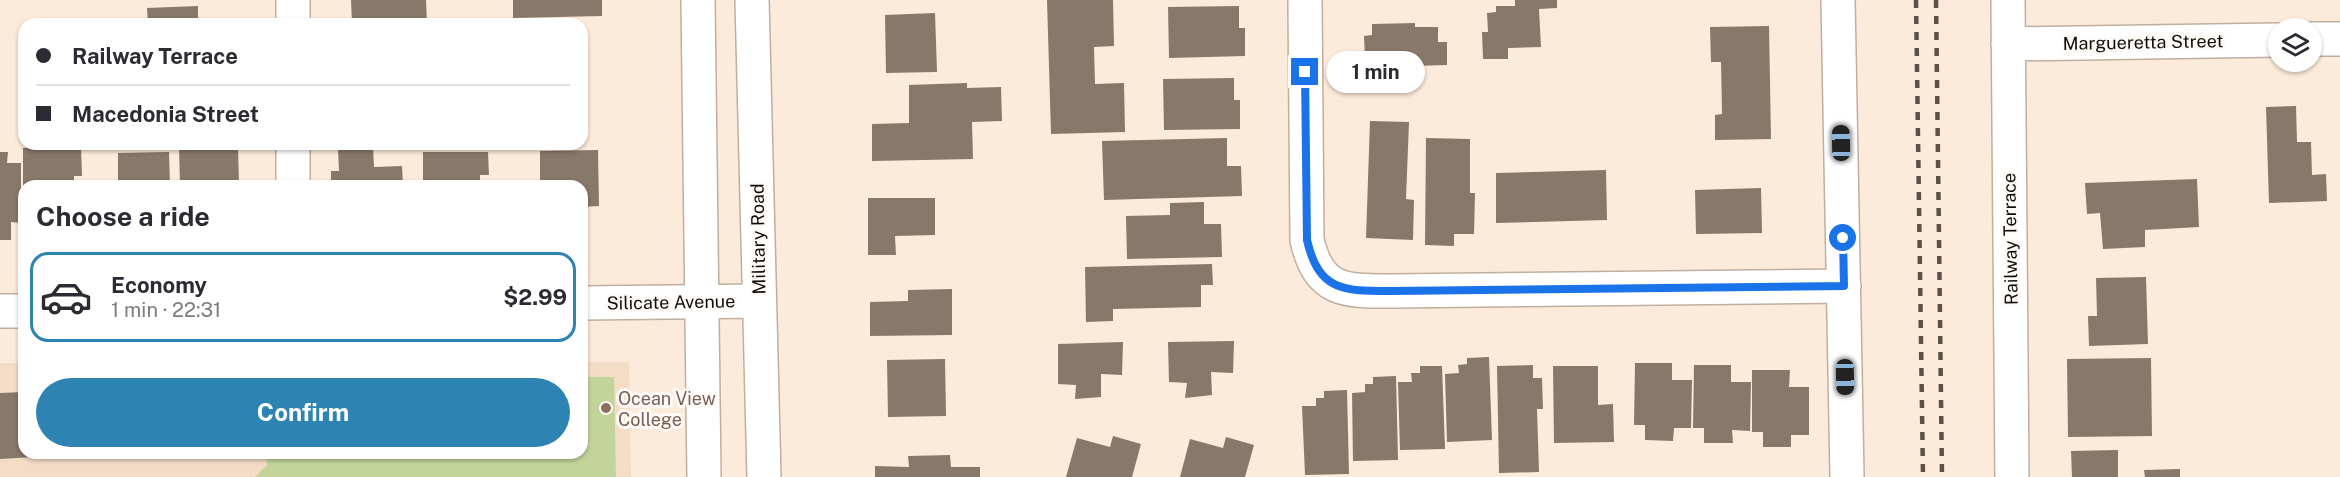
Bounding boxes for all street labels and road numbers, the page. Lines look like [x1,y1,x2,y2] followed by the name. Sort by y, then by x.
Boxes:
[2062,30,2224,54] street label: Margueretta Street
[1998,173,2022,305] street label: Railway Terrace
[747,183,769,295] street label: Military Road
[606,290,736,314] street label: Silicate Avenue

